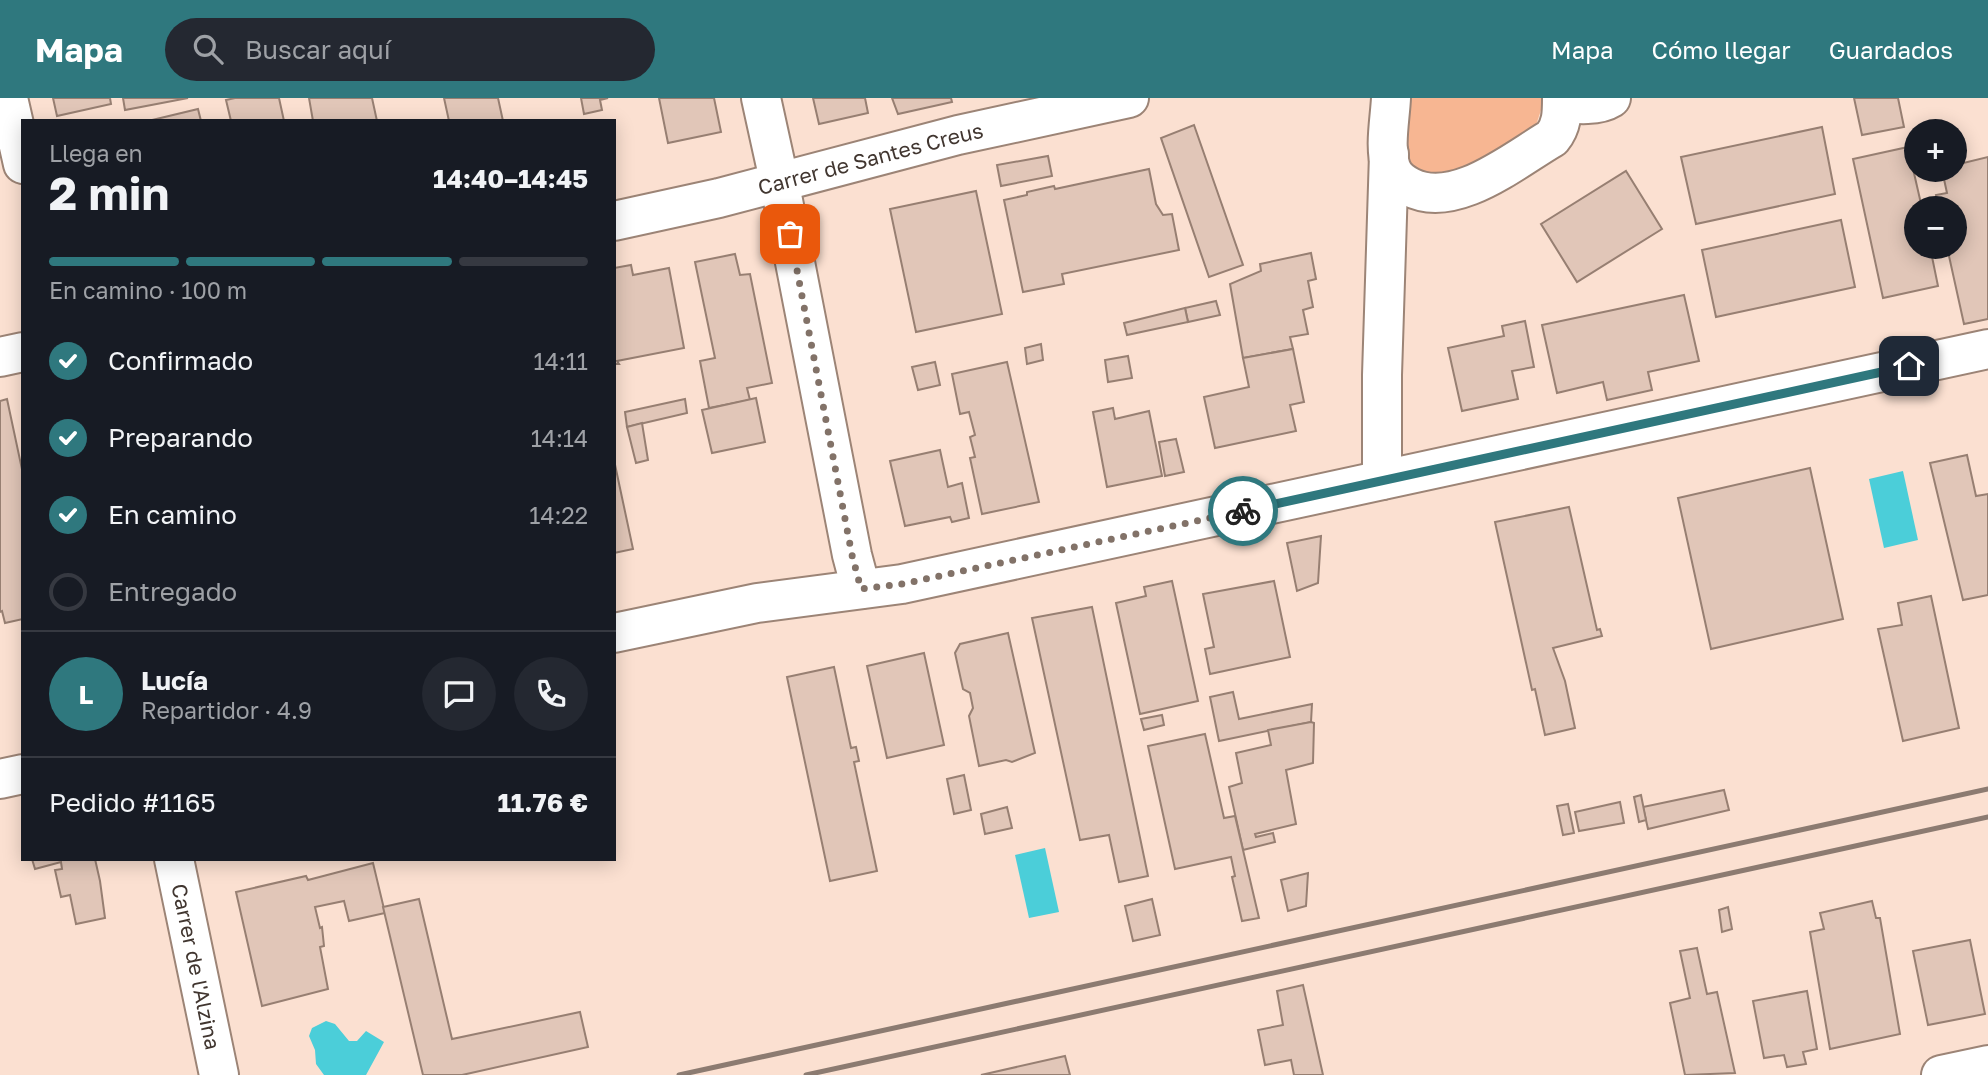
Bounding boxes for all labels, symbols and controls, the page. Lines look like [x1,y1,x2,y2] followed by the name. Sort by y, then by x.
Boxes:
[165,18,655,81] search box
[35,30,123,69] text: Mapa
[189,30,227,68] icon: search
[245,34,391,65] text: Buscar aquí
[1551,35,1614,64] text: Mapa
[1652,35,1791,64] text: Cómo llegar
[1829,35,1953,64] text: Guardados
[755,117,985,200] street label: Carrer de Santes Creus
[1904,119,1967,259] map controls
[1904,119,1967,182] button: +
[49,139,143,167] text: Llega en
[433,163,588,194] text: 14:40–14:45
[49,165,169,220] text: 2 min
[1904,196,1967,259] button: −
[760,204,820,264] pin
[771,215,809,253] icon: bag
[49,276,247,304] text: En camino · 100 m
[1879,336,1939,396] pin
[49,342,87,380] icon: check
[108,345,253,376] text: Confirmado
[534,347,588,375] text: 14:11
[1890,347,1928,385] icon: home
[49,419,87,457] icon: check
[108,422,253,453] text: Preparando
[531,424,588,452] text: 14:14
[1208,476,1278,546] courier
[1224,492,1262,530] icon: bike
[49,496,87,534] icon: check
[108,499,237,530] text: En camino
[529,501,588,529] text: 14:22
[108,576,237,607] text: Entregado
[422,657,496,731] button: chat
[514,657,588,731] button: phone
[141,665,208,696] text: Lucía
[79,679,93,710] text: L
[141,696,312,724] text: Repartidor · 4.9
[49,787,216,818] text: Pedido #1165
[497,787,588,818] text: 11.76 €
[166,881,226,1052] street label: Carrer de l'Alzina

